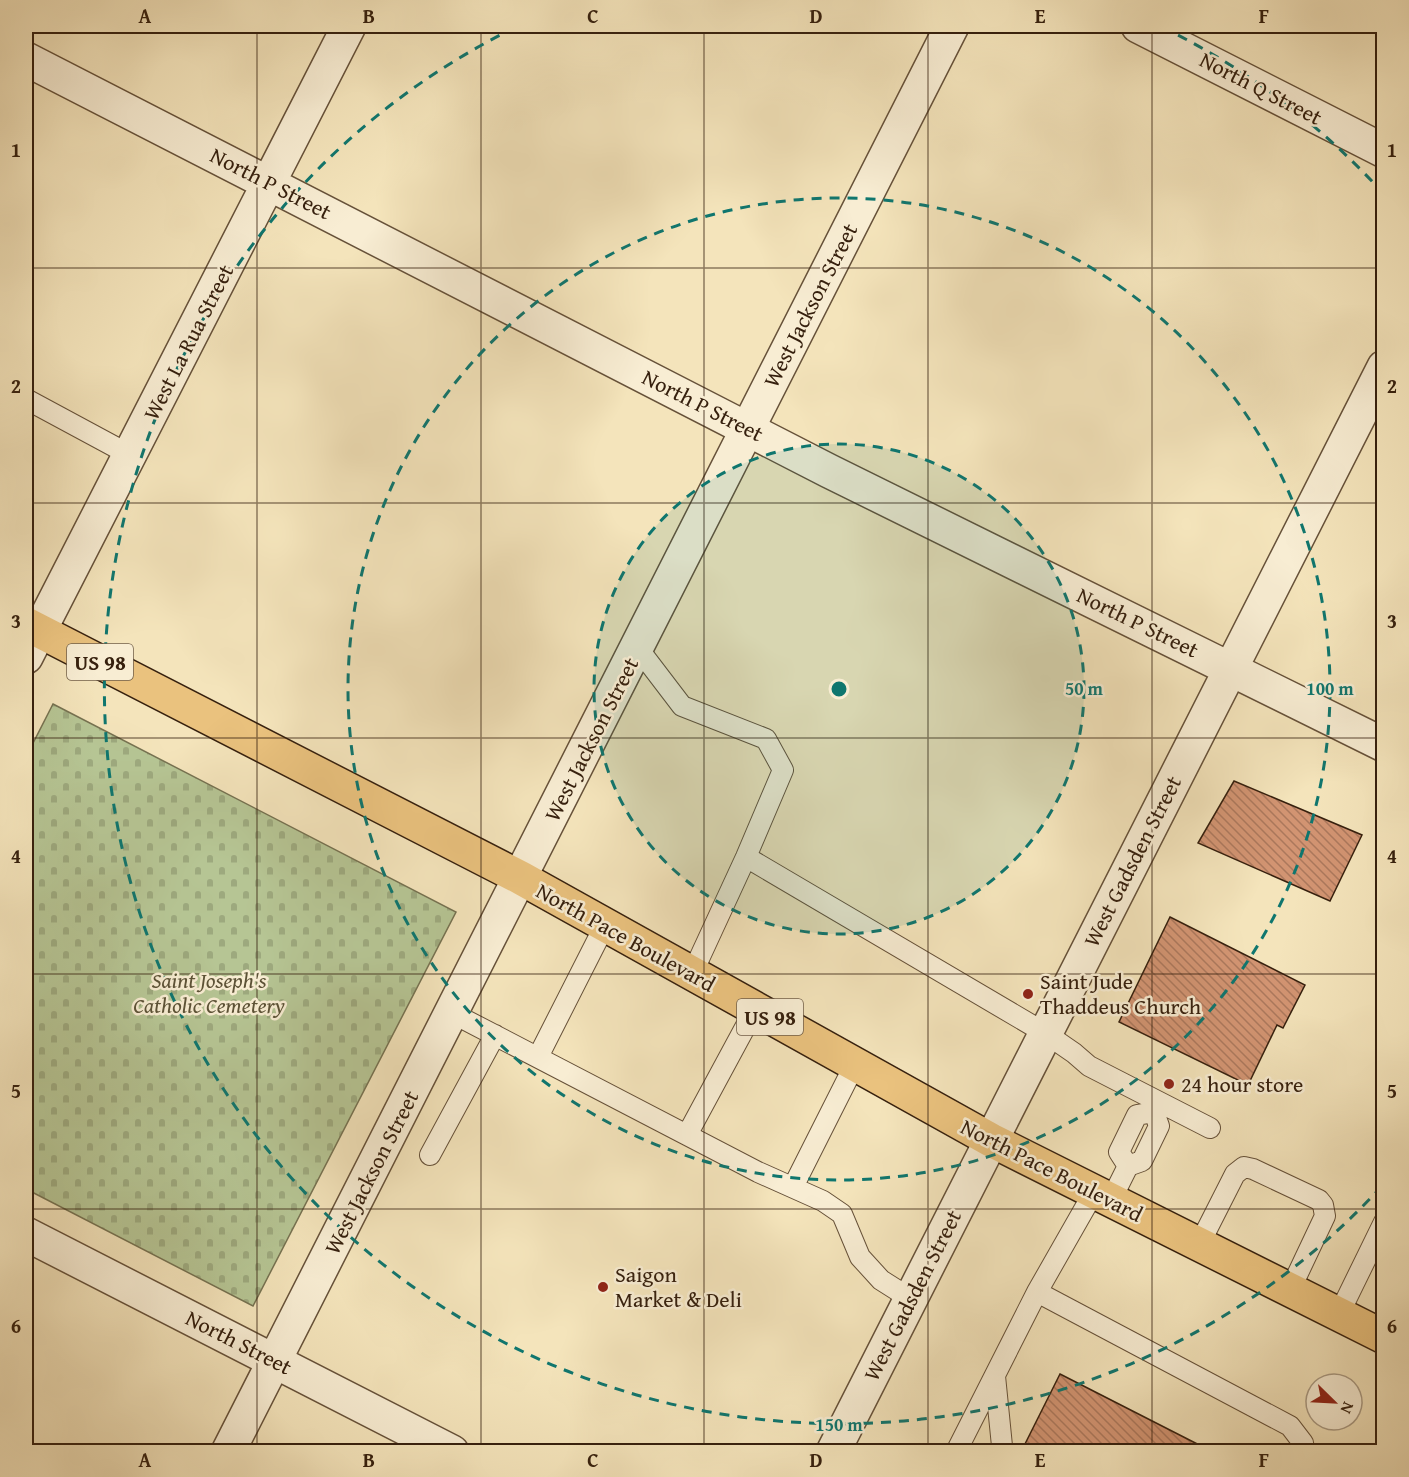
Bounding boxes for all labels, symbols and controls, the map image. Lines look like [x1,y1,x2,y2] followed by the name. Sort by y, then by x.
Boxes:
[139,1,152,30] text: A
[363,1,375,30] text: B
[587,1,599,30] text: C
[809,1,823,30] text: D
[1035,1,1046,30] text: E
[1259,1,1269,30] text: F
[1194,43,1328,133] street label: North Q Street
[11,135,21,164] text: 1
[1387,135,1397,164] text: 1
[205,139,337,227] street label: North P Street
[755,217,865,393] street label: West Jackson Street
[135,258,241,425] street label: West La Rua Street
[637,361,769,449] street label: North P Street
[11,371,21,400] text: 2
[1387,371,1397,400] text: 2
[1072,579,1205,665] street label: North P Street
[11,606,21,635] text: 3
[1387,606,1397,635] text: 3
[67,644,133,680] road number: US 98
[536,651,646,827] street label: West Jackson Street
[1065,675,1104,702] text: 50 m
[1306,675,1354,702] text: 100 m
[829,679,849,699] centre of rings
[1075,770,1189,952] street label: West Gadsden Street
[11,841,21,870] text: 4
[1387,841,1397,870] text: 4
[531,874,722,1000] street label: North Pace Boulevard
[133,964,285,1021] park label: Saint Joseph's Catholic Cemetery
[1040,965,1202,1022] place label: Saint Jude Thaddeus Church
[1021,987,1035,1001] marker: Saint Jude Thaddeus Church
[737,999,803,1035] road number: US 98
[1181,1068,1303,1100] place label: 24 hour store
[11,1076,21,1105] text: 5
[1387,1076,1397,1105] text: 5
[1162,1077,1176,1091] marker: 24 hour store
[316,1084,426,1260] street label: West Jackson Street
[955,1110,1149,1230] street label: North Pace Boulevard
[855,1204,969,1386] street label: West Gadsden Street
[615,1258,742,1315] place label: Saigon Market & Deli
[596,1280,610,1294] marker: Saigon Market & Deli
[180,1302,298,1383] street label: North Street
[11,1311,21,1340] text: 6
[1387,1311,1397,1340] text: 6
[1304,1372,1364,1432] north arrow
[1334,1398,1361,1418] text: N
[815,1411,863,1438] text: 150 m
[139,1445,152,1474] text: A
[363,1445,375,1474] text: B
[587,1445,599,1474] text: C
[809,1445,823,1474] text: D
[1035,1445,1046,1474] text: E
[1259,1445,1269,1474] text: F

